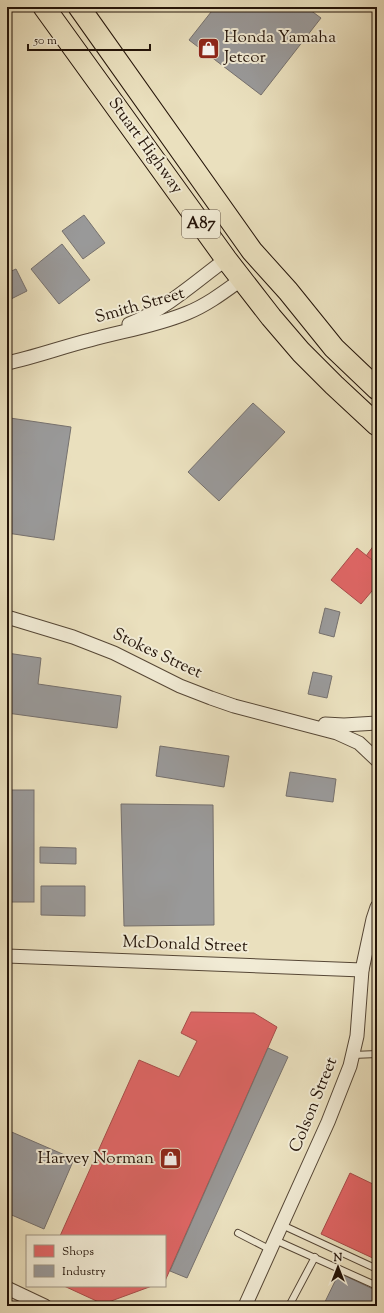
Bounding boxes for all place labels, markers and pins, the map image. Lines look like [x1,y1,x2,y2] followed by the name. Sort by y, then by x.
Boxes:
[223,26,336,70] place label: Honda Yamaha Jetcor
[195,35,221,61] shop icon: Honda Yamaha Jetcor
[157,1146,183,1172] shop icon: Harvey Norman
[37,1147,154,1171] place label: Harvey Norman

